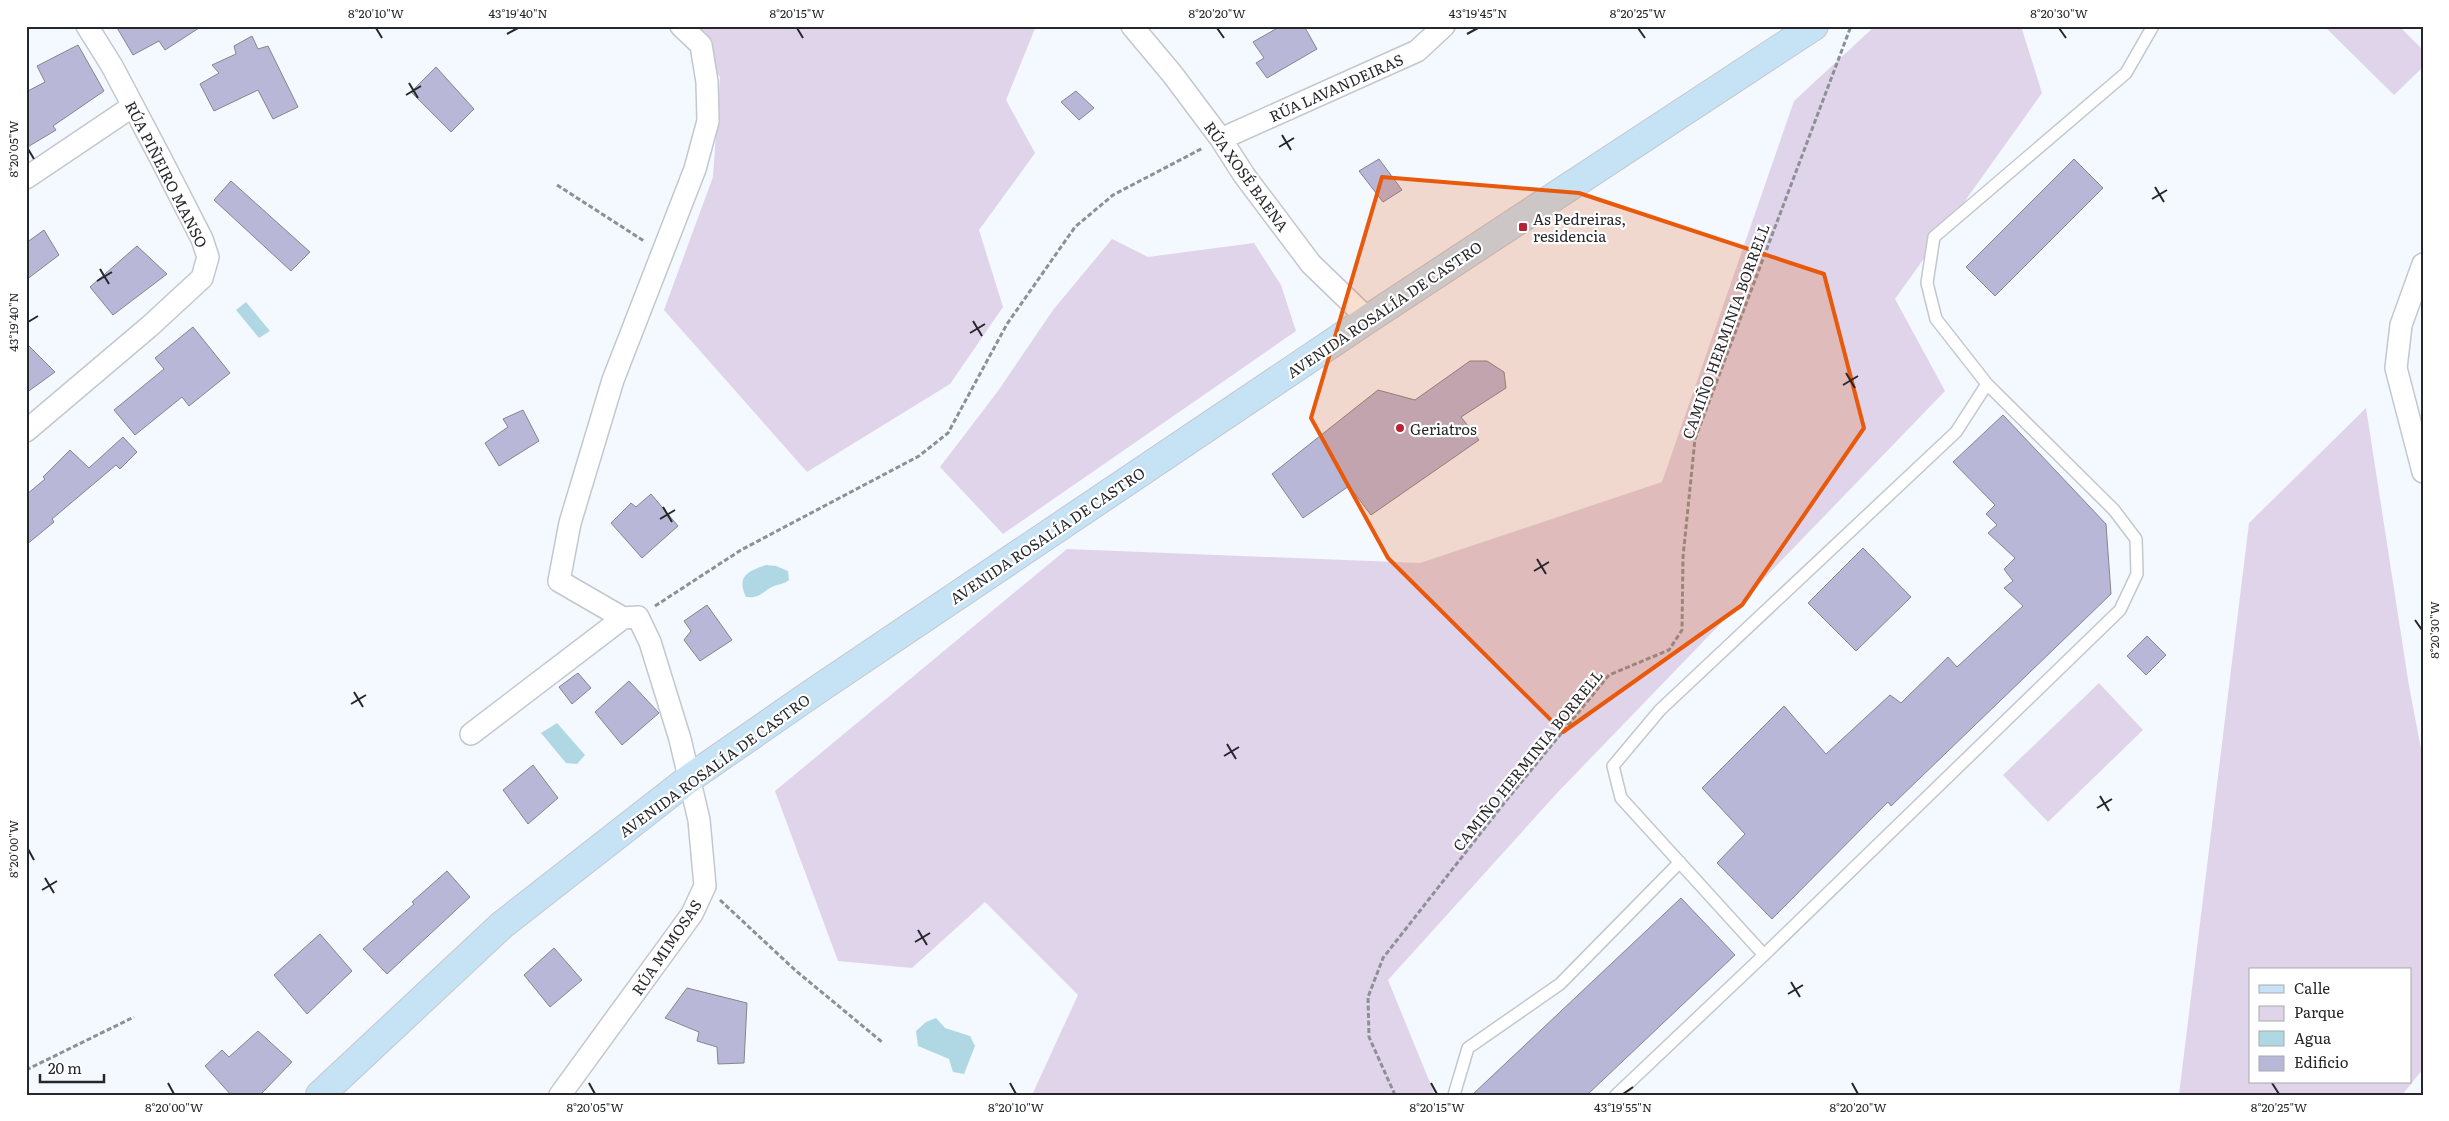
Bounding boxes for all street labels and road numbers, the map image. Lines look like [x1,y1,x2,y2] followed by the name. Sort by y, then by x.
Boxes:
[1265,47,1407,127] street label: RÚA LAVANDEIRAS
[120,97,214,251] street label: RÚA PIÑEIRO MANSO
[1199,116,1295,236] street label: RÚA XOSÉ BAENA
[1675,220,1775,442] street label: CAMIÑO HERMINIA BORRELL
[1282,235,1486,383] street label: AVENIDA ROSALÍA DE CASTRO
[945,461,1149,609] street label: AVENIDA ROSALÍA DE CASTRO
[1446,664,1608,856] street label: CAMIÑO HERMINIA BORRELL
[614,688,814,842] street label: AVENIDA ROSALÍA DE CASTRO
[625,895,707,999] street label: RÚA MIMOSAS

